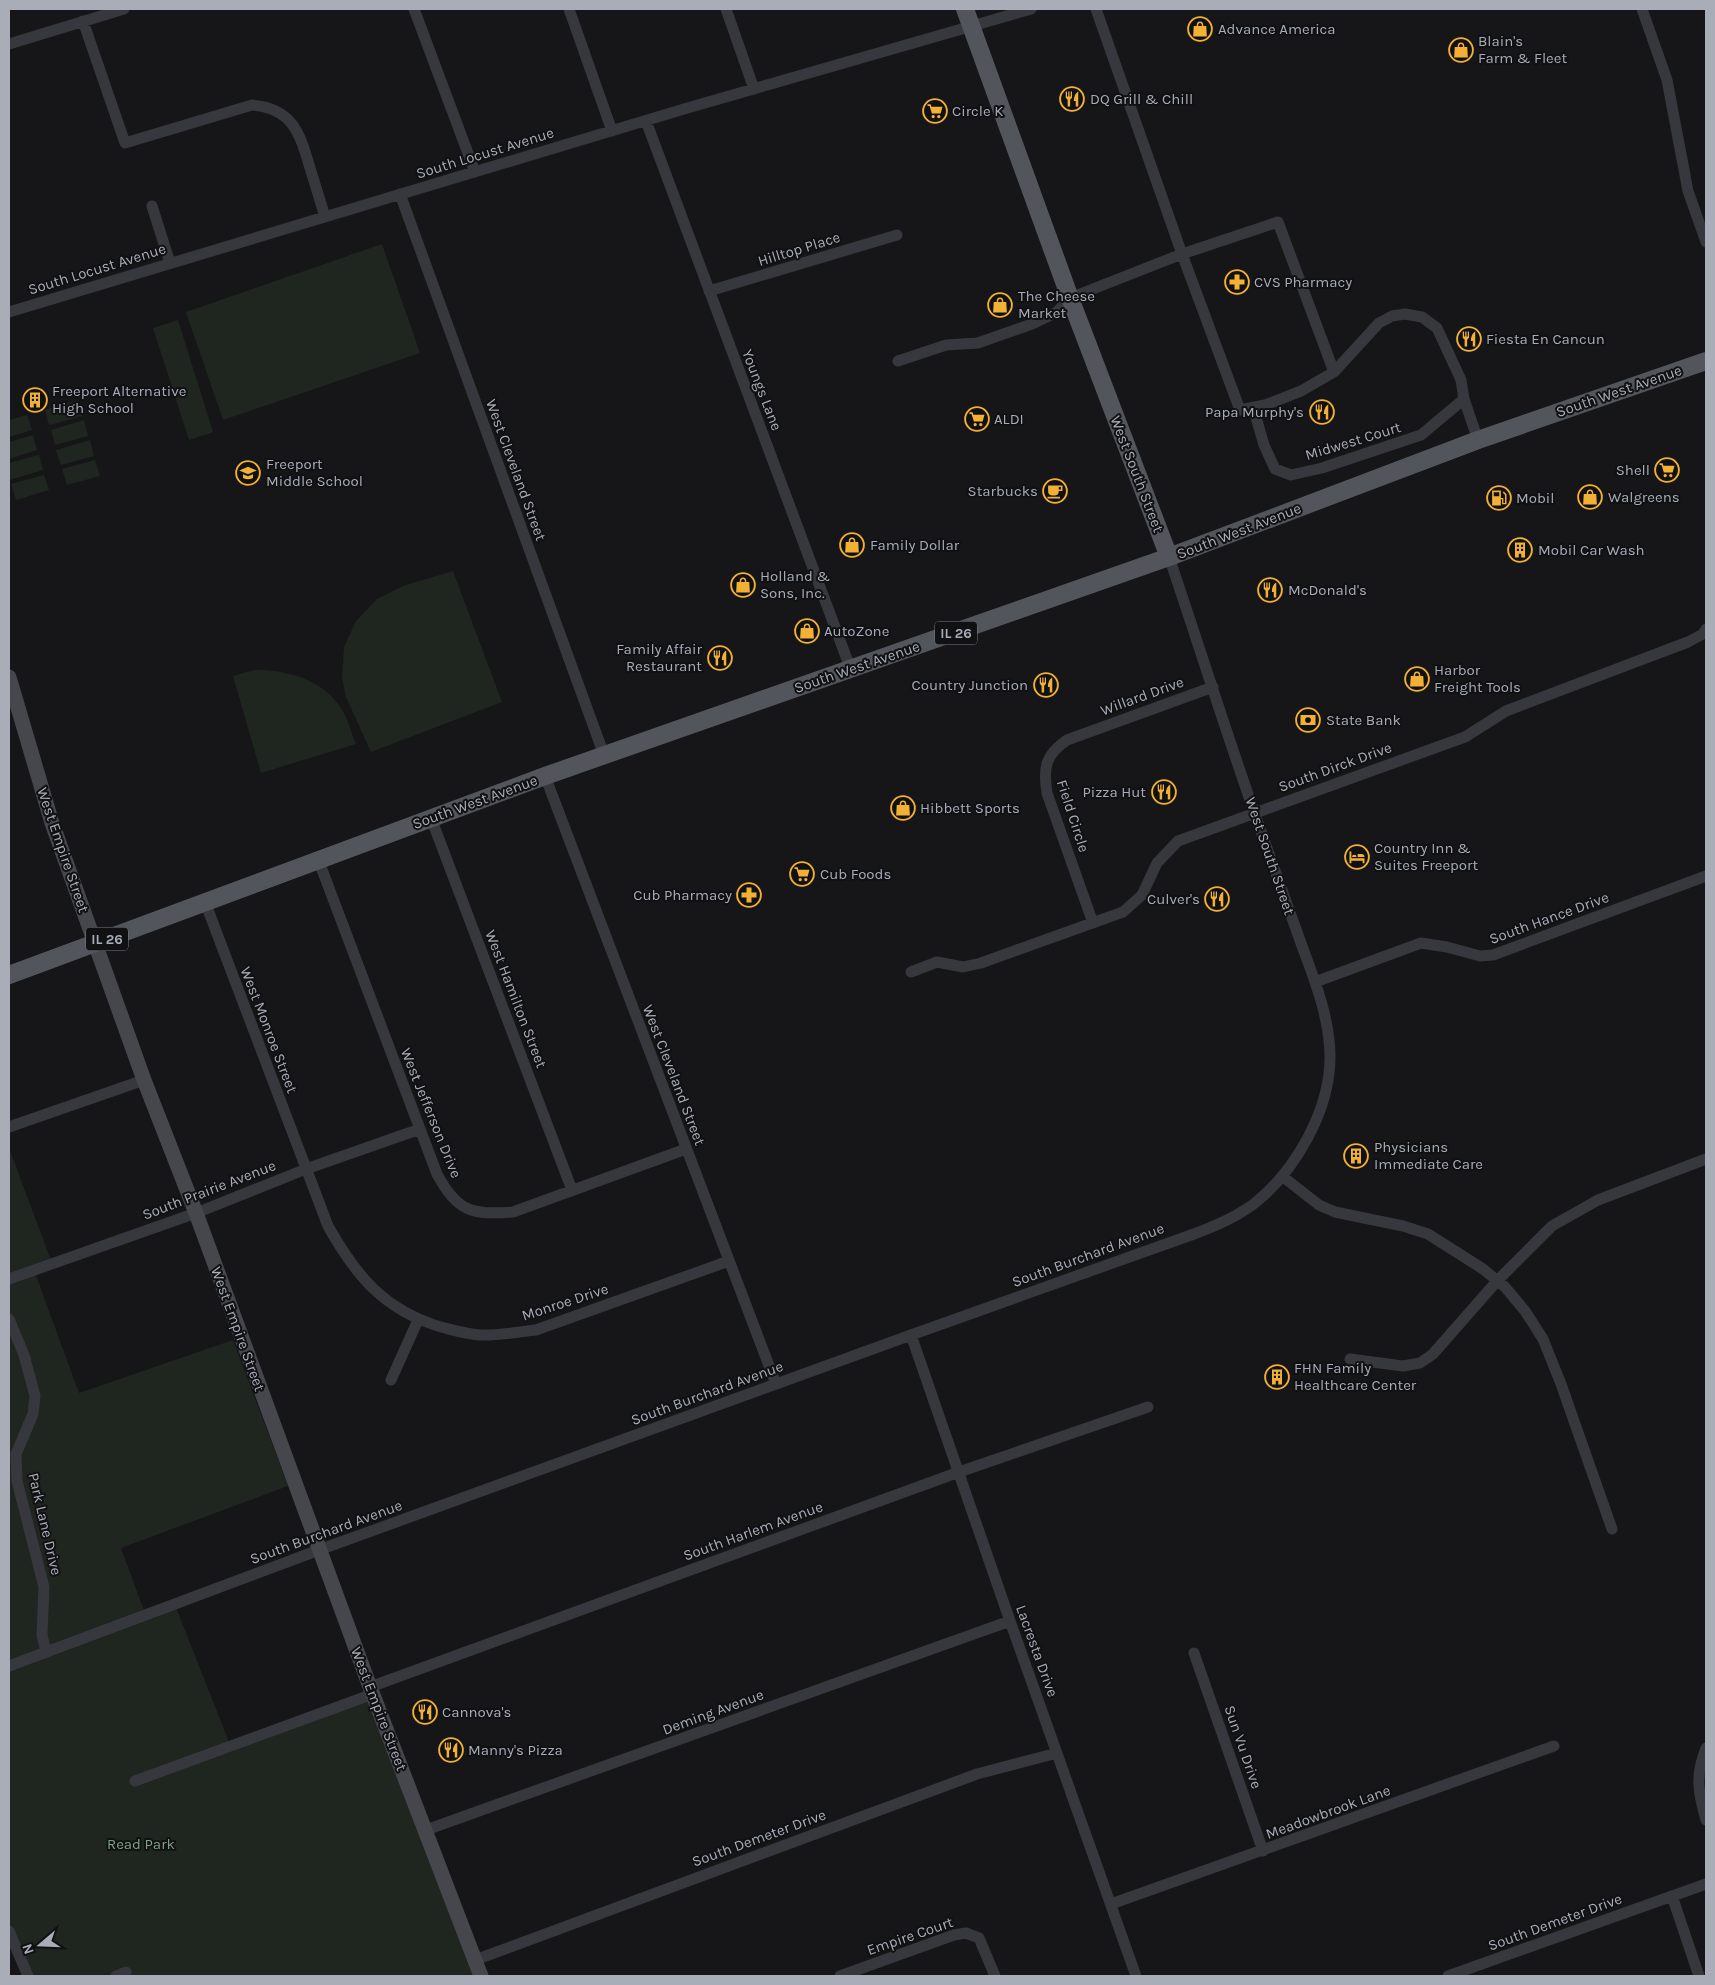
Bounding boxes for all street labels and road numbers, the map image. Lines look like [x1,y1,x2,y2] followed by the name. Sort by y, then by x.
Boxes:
[414,123,556,183] street label: South Locust Avenue
[756,228,842,270] street label: Hilltop Place
[26,239,168,299] street label: South Locust Avenue
[738,347,786,433] street label: Youngs Lane
[1554,361,1684,421] street label: South West Avenue
[482,397,550,544] street label: West Cleveland Street
[1106,413,1168,535] street label: West South Street
[1303,418,1403,464] street label: Midwest Court
[1174,499,1304,563] street label: South West Avenue
[935,622,977,644] road number: IL 26
[792,637,922,697] street label: South West Avenue
[1098,673,1186,719] street label: Willard Drive
[1276,738,1394,796] street label: South Dirck Drive
[410,771,540,833] street label: South West Avenue
[1053,777,1093,855] street label: Field Circle
[33,785,93,915] street label: West Empire Street
[1241,795,1299,918] street label: West South Street
[1487,888,1611,948] street label: South Hance Drive
[481,927,551,1071] street label: West Hamilton Street
[86,928,128,951] road number: IL 26
[237,964,301,1096] street label: West Monroe Street
[639,1002,709,1148] street label: West Cleveland Street
[397,1045,465,1181] street label: West Jefferson Drive
[140,1156,278,1224] street label: South Prairie Avenue
[1009,1219,1167,1291] street label: South Burchard Avenue
[207,1264,269,1394] street label: West Empire Street
[519,1280,611,1324] street label: Monroe Drive
[628,1357,786,1429] street label: South Burchard Avenue
[24,1471,66,1577] street label: Park Lane Drive
[247,1496,405,1568] street label: South Burchard Avenue
[681,1497,825,1565] street label: South Harlem Avenue
[1012,1603,1062,1699] street label: Lacresta Drive
[347,1644,411,1774] street label: West Empire Street
[660,1685,766,1739] street label: Deming Avenue
[1220,1703,1266,1791] street label: Sun Vu Drive
[1263,1781,1393,1843] street label: Meadowbrook Lane
[690,1805,828,1871] street label: South Demeter Drive
[1486,1889,1624,1955] street label: South Demeter Drive
[865,1913,956,1959] street label: Empire Court

